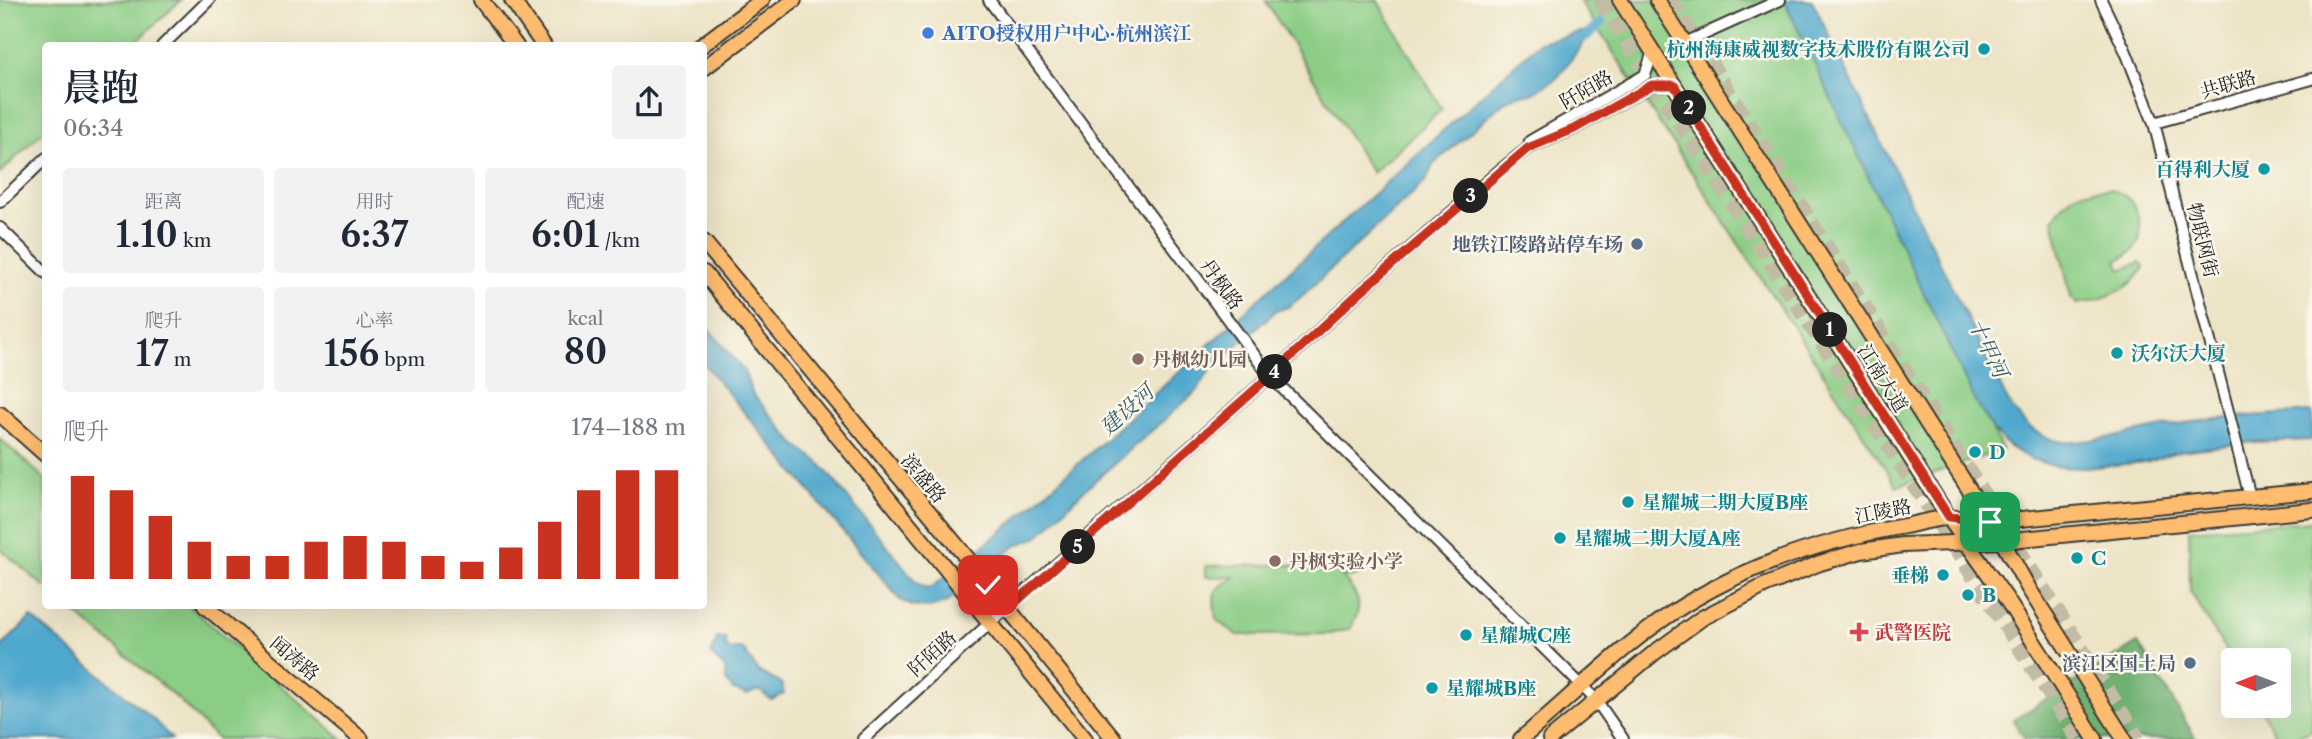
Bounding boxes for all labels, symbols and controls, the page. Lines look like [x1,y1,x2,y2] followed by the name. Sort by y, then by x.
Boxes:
[941,22,1191,45] place label: AITO授权用户中心·杭州滨江
[920,25,936,41] marker: AITO授权用户中心·杭州滨江
[1666,38,1970,61] place label: 杭州海康威视数字技术股份有限公司
[1976,41,1992,57] marker: 杭州海康威视数字技术股份有限公司
[63,64,139,111] text: 晨跑
[612,65,686,139] button: share
[1556,65,1617,114] street label: 阡陌路
[2198,66,2259,103] street label: 共联路
[1672,90,1706,126] pin: 2
[1683,96,1694,119] text: 2
[63,114,123,142] text: 06:34
[2155,158,2250,181] place label: 百得利大厦
[2256,161,2272,177] marker: 百得利大厦
[1454,178,1488,214] pin: 3
[1465,184,1476,207] text: 3
[144,190,183,213] text: 距离
[355,190,394,213] text: 用时
[566,190,605,213] text: 配速
[2182,200,2223,280] street label: 物联网街
[115,213,178,256] text: 1.10
[340,213,409,256] text: 6:37
[531,213,600,256] text: 6:01
[178,229,212,252] text: km
[600,229,640,252] text: /km
[1452,233,1623,256] place label: 地铁江陵路站停车场
[1629,236,1645,252] marker: 地铁江陵路站停车场
[1196,254,1248,314] street label: 丹枫路
[568,307,603,330] text: kcal
[144,309,183,332] text: 爬升
[355,309,394,332] text: 心率
[1812,312,1848,348] pin: 1
[1963,314,2015,385] water label: 十甲河
[1825,318,1834,341] text: 1
[564,330,607,373] text: 80
[135,332,169,375] text: 17
[324,332,379,375] text: 156
[1853,340,1912,417] street label: 江南大道
[2131,342,2226,365] place label: 沃尔沃大厦
[2109,345,2125,361] marker: 沃尔沃大厦
[169,348,192,371] text: m
[379,348,425,371] text: bpm
[1152,348,1247,371] place label: 丹枫幼儿园
[1130,351,1146,367] marker: 丹枫幼儿园
[1258,354,1292,390] pin: 4
[1269,360,1280,383] text: 4
[1095,377,1161,440] water label: 建设河
[571,413,686,441] text: 174–188 m
[63,417,109,445] text: 爬升
[1989,441,2006,464] place label: D
[1967,444,1983,460] marker: D
[896,449,951,508] street label: 滨盛路
[1642,491,1808,514] place label: 星耀城二期大厦B座
[1960,492,2020,552] pin
[1620,494,1636,510] marker: 星耀城二期大厦B座
[1853,495,1913,528] street label: 江陵路
[1971,503,2009,541] icon: arrive
[1574,527,1741,550] place label: 星耀城二期大厦A座
[1060,530,1096,564] pin: 5
[1552,530,1568,546] marker: 星耀城二期大厦A座
[1072,535,1083,558] text: 5
[2091,547,2106,570] place label: C
[1289,550,1403,573] place label: 丹枫实验小学
[2069,550,2085,566] marker: C
[1267,553,1283,569] marker: 丹枫实验小学
[958,555,1018,615] pin
[1891,564,1929,587] place label: 垂梯
[969,566,1007,604] icon: check
[1935,567,1951,583] marker: 垂梯
[1982,584,1996,607] place label: B
[1960,587,1976,603] marker: B
[1875,621,1951,644] place label: 武警医院
[1849,622,1869,642] marker: 武警医院
[1480,624,1571,647] place label: 星耀城C座
[903,626,961,681] street label: 阡陌路
[1458,627,1474,643] marker: 星耀城C座
[265,631,324,686] street label: 闻涛路
[2221,648,2291,718] north arrow
[2221,648,2291,718] map controls
[2062,652,2176,675] place label: 滨江区国土局
[2182,655,2198,671] marker: 滨江区国土局
[1446,677,1536,700] place label: 星耀城B座
[1424,680,1440,696] marker: 星耀城B座

